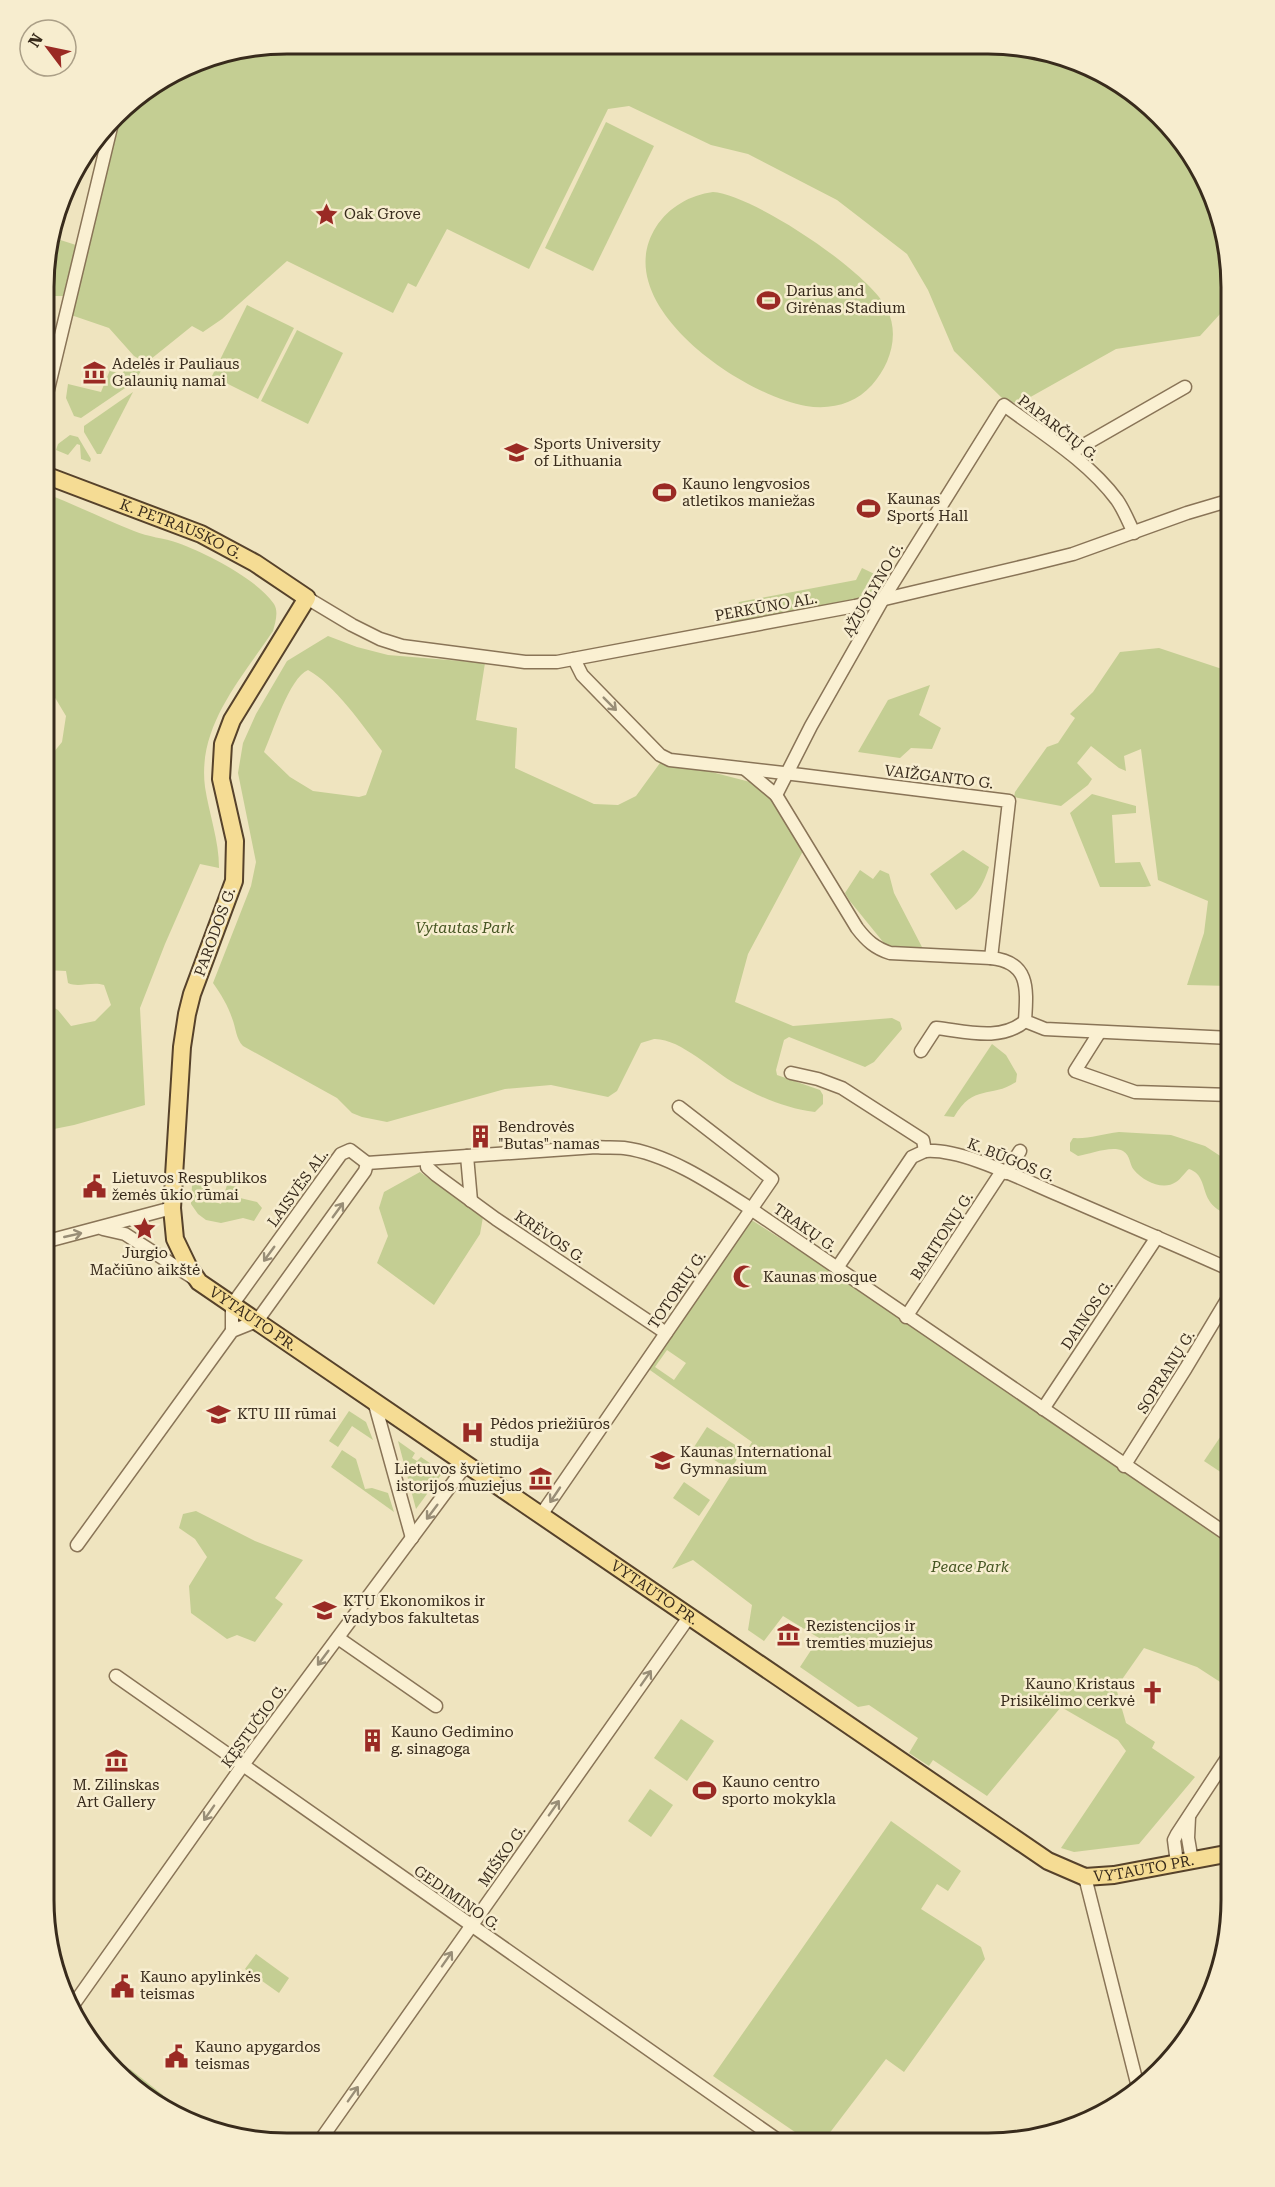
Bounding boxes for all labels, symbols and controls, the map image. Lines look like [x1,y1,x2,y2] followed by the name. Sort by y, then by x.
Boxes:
[18,18,78,78] north arrow
[24,30,47,51] text: N
[313,201,339,227] place icon: Oak Grove
[344,205,421,223] place label: Oak Grove
[786,282,906,317] place label: Darius and Girėnas Stadium
[755,287,781,313] sports icon: Darius and Girėnas Stadium
[112,355,239,390] place label: Adelės ir Pauliaus Galaunių namai
[81,360,107,386] museum icon: Adelės ir Pauliaus Galaunių namai
[1014,391,1102,465] street label: PAPARČIŲ G.
[534,435,661,470] place label: Sports University of Lithuania
[503,440,529,466] school or university icon: Sports University of Lithuania
[682,475,815,510] place label: Kauno lengvosios atletikos maniežas
[651,480,677,506] sports icon: Kauno lengvosios atletikos maniežas
[887,490,968,525] place label: Kaunas Sports Hall
[117,495,245,563] street label: K. PETRAUSKO G.
[856,495,882,521] sports icon: Kaunas Sports Hall
[839,540,907,640] street label: ĄŽUOLYNO G.
[713,589,819,625] street label: PERKŪNO AL.
[603,697,617,712] one-way arrow
[883,761,995,793] street label: VAIŽGANTO G.
[191,885,239,979] street label: PARODOS G.
[416,919,515,937] park label: Vytautas Park
[498,1118,600,1153] place label: Bendrovės "Butas" namas
[467,1123,493,1149] building icon: Bendrovės "Butas" namas
[965,1134,1057,1186] street label: K. BŪGOS G.
[264,1146,332,1230] street label: LAISVĖS AL.
[112,1169,267,1204] place label: Lietuvos Respublikos žemės ūkio rūmai
[81,1174,107,1200] public building icon: Lietuvos Respublikos žemės ūkio rūmai
[907,1189,977,1283] street label: BARITONŲ G.
[770,1200,840,1256] street label: TRAKŲ G.
[331,1202,344,1218] one-way arrow
[511,1207,589,1267] street label: KRĖVOS G.
[132,1216,158,1242] place icon: Jurgio Mačiūno aikštė
[63,1229,82,1241] one-way arrow
[90,1244,200,1279] place label: Jurgio Mačiūno aikštė
[263,1245,275,1261] one-way arrow
[644,1248,710,1332] street label: TOTORIŲ G.
[732,1264,758,1290] mosque icon: Kaunas mosque
[763,1268,877,1286] place label: Kaunas mosque
[1057,1277,1117,1353] street label: DAINOS G.
[206,1283,300,1355] street label: VYTAUTO PR.
[1133,1327,1199,1417] street label: SOPRANŲ G.
[206,1401,232,1427] school or university icon: KTU III rūmai
[237,1405,337,1423] place label: KTU III rūmai
[490,1415,610,1450] place label: Pėdos priežiūros studija
[459,1420,485,1446] hospital icon: Pėdos priežiūros studija
[680,1443,832,1478] place label: Kaunas International Gymnasium
[649,1448,675,1474] school or university icon: Kaunas International Gymnasium
[394,1460,522,1495] place label: Lietuvos švietimo istorijos muziejus
[527,1465,553,1491] museum icon: Lietuvos švietimo istorijos muziejus
[549,1487,561,1503] one-way arrow
[426,1503,438,1519] one-way arrow
[607,1556,702,1629] street label: VYTAUTO PR.
[930,1558,1010,1576] park label: Peace Park
[343,1592,485,1627] place label: KTU Ekonomikos ir vadybos fakultetas
[312,1597,338,1623] school or university icon: KTU Ekonomikos ir vadybos fakultetas
[806,1617,933,1652] place label: Rezistencijos ir tremties muziejus
[775,1622,801,1648] museum icon: Rezistencijos ir tremties muziejus
[317,1649,330,1665] one-way arrow
[640,1670,652,1687] one-way arrow
[1000,1675,1135,1710] place label: Kauno Kristaus Prisikėlimo cerkvė
[1140,1680,1166,1706] church icon: Kauno Kristaus Prisikėlimo cerkvė
[218,1681,290,1771] street label: KĘSTUČIO G.
[391,1723,514,1758] place label: Kauno Gedimino g. sinagoga
[360,1728,386,1754] building icon: Kauno Gedimino g. sinagoga
[103,1748,129,1774] museum icon: M. Zilinskas Art Gallery
[722,1773,836,1808] place label: Kauno centro sporto mokykla
[73,1776,159,1811] place label: M. Zilinskas Art Gallery
[691,1778,717,1804] sports icon: Kauno centro sporto mokykla
[548,1800,560,1816] one-way arrow
[203,1804,215,1821] one-way arrow
[474,1822,530,1890] street label: MIŠKO G.
[1093,1851,1196,1885] street label: VYTAUTO PR.
[410,1862,504,1934] street label: GEDIMINO G.
[441,1952,453,1968] one-way arrow
[140,1968,261,2003] place label: Kauno apylinkės teismas
[109,1973,135,1999] public building icon: Kauno apylinkės teismas
[195,2038,320,2073] place label: Kauno apygardos teismas
[164,2043,190,2069] public building icon: Kauno apygardos teismas
[347,2086,359,2102] one-way arrow

